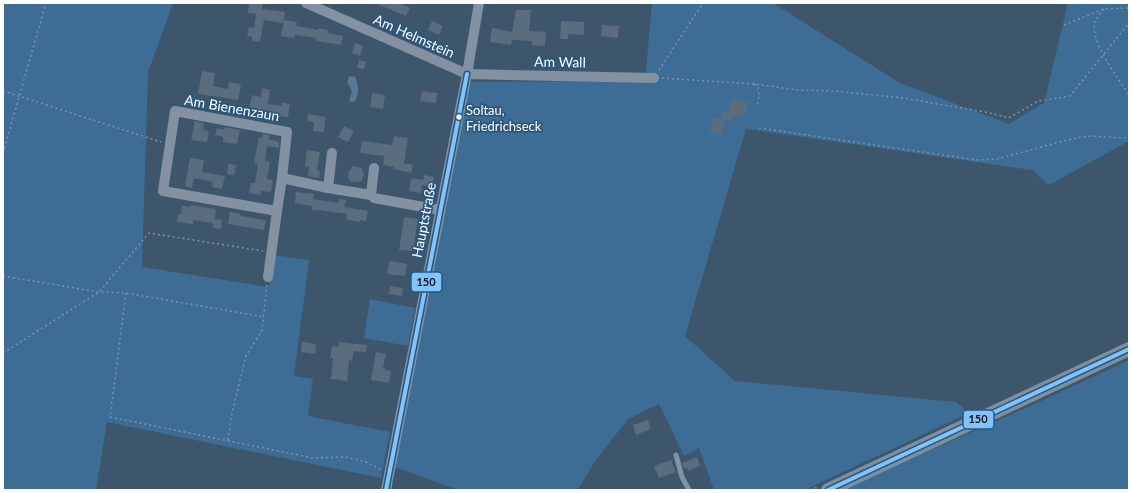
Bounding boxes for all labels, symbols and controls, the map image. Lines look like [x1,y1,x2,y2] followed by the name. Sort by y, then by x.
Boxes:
[371,10,457,61] street label: Am Helmstein
[534,53,586,70] street label: Am Wall
[183,91,281,124] street label: Am Bienenzaun
[466,102,542,134] place label: Soltau, Friedrichseck
[454,112,464,122] marker: Soltau, Friedrichseck
[408,181,439,259] street label: Hauptstraße
[411,272,442,292] line badge: 150
[416,275,436,288] text: 150
[963,410,994,429] line badge: 150
[968,412,988,425] text: 150

